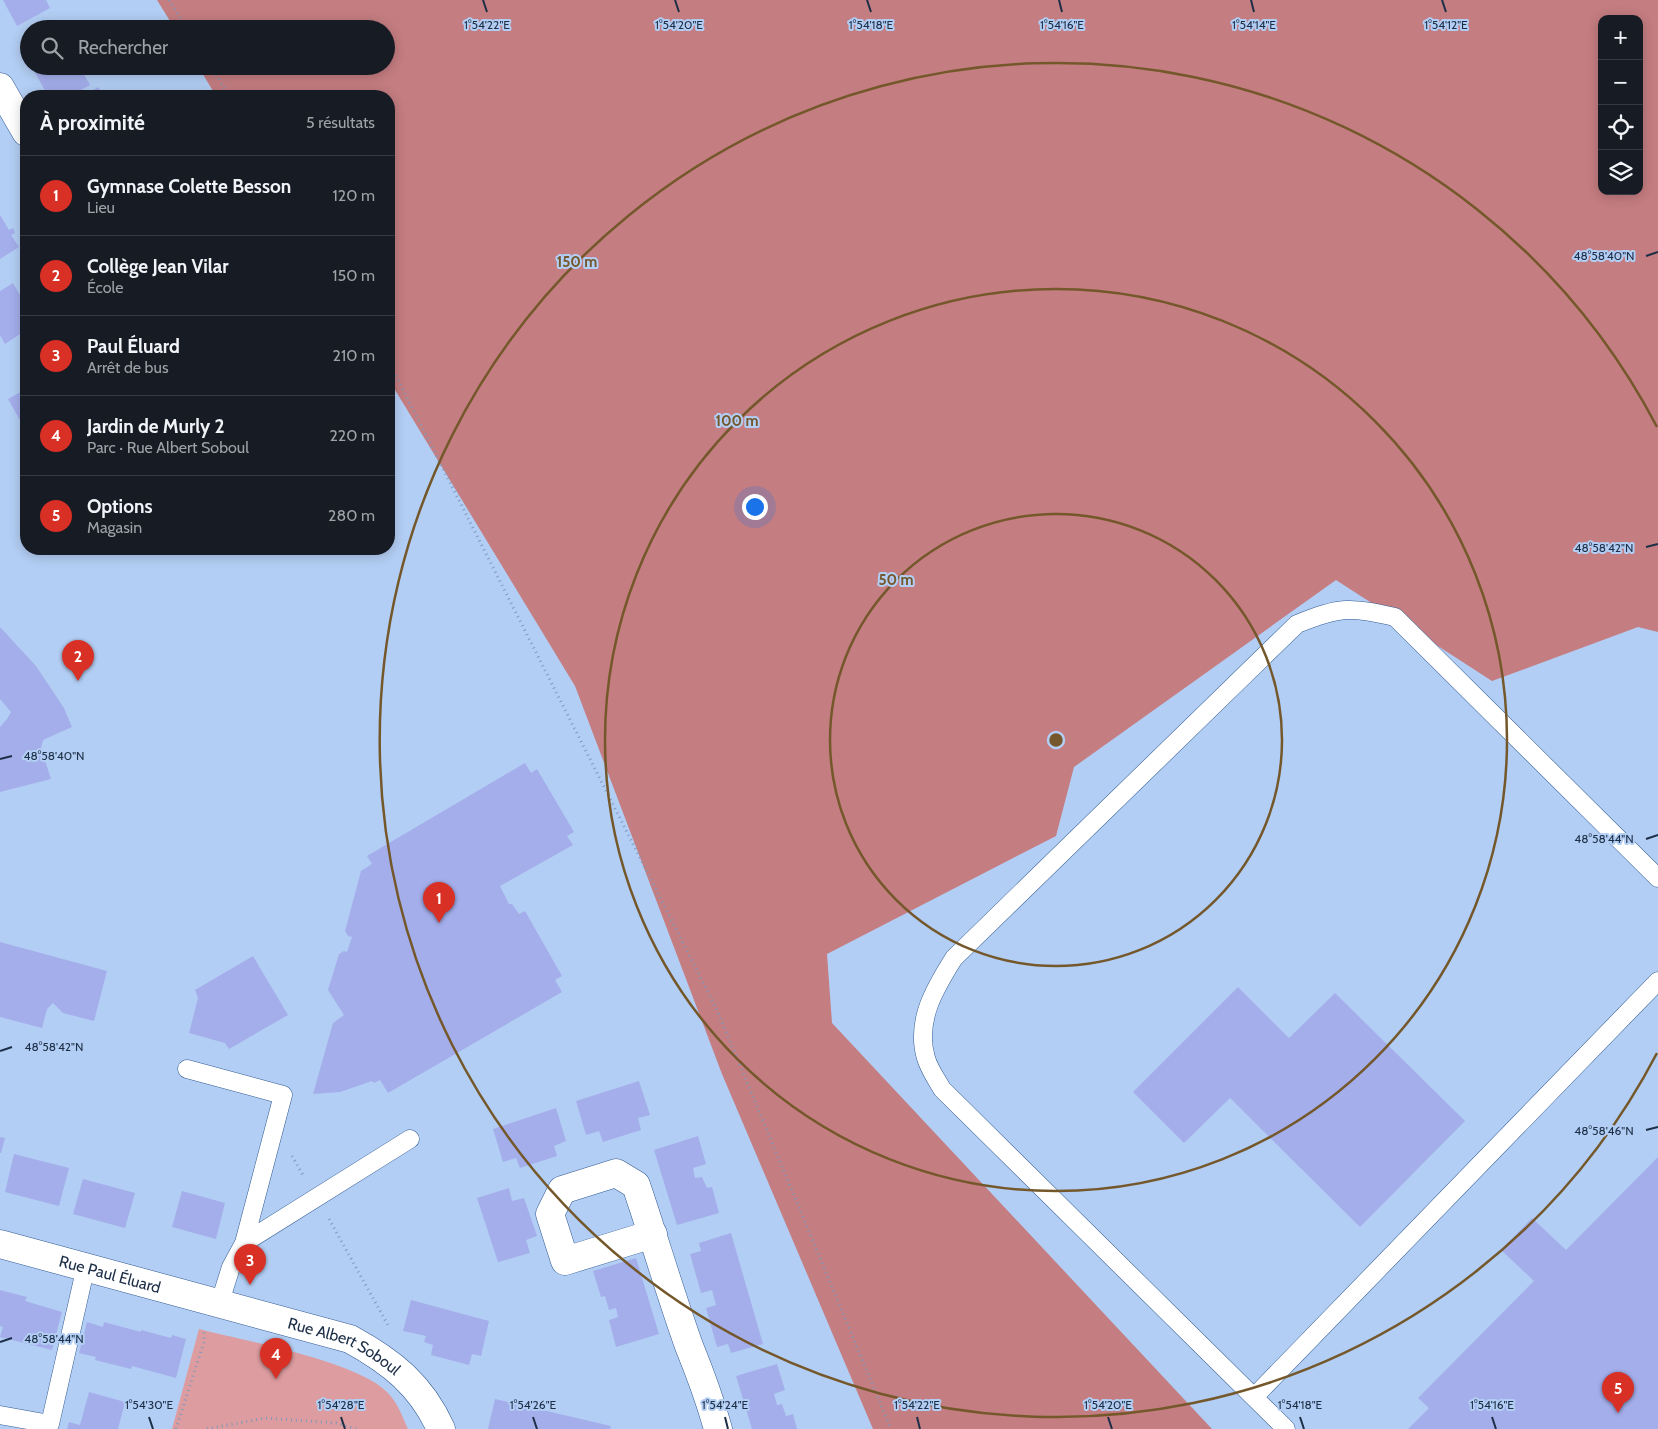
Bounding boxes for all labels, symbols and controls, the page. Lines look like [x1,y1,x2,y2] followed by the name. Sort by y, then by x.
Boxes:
[1598,15,1643,195] map controls
[1598,15,1643,60] button: +
[464,17,510,32] text: 1°54'22"E
[655,17,703,32] text: 1°54'20"E
[849,17,894,32] text: 1°54'18"E
[1040,17,1084,32] text: 1°54'16"E
[1232,17,1276,32] text: 1°54'14"E
[1424,17,1468,32] text: 1°54'12"E
[20,20,395,75] search box
[38,34,66,62] icon: search
[78,36,168,59] text: Rechercher
[1598,60,1643,105] button: −
[1598,105,1643,150] button: locate
[40,110,145,135] text: À proximité
[306,113,375,132] text: 5 résultats
[1598,150,1643,195] button: layers
[87,175,291,198] text: Gymnase Colette Besson
[53,186,59,205] text: 1
[333,186,375,205] text: 120 m
[87,198,115,217] text: Lieu
[1574,248,1634,263] text: 48°58'40"N
[557,253,597,271] text: 150 m
[87,255,228,278] text: Collège Jean Vilar
[52,266,60,285] text: 2
[332,266,375,285] text: 150 m
[87,278,123,297] text: École
[87,335,180,358] text: Paul Éluard
[52,346,60,365] text: 3
[333,346,375,365] text: 210 m
[87,358,169,377] text: Arrêt de bus
[715,412,759,430] text: 100 m
[87,415,225,438] text: Jardin de Murly 2
[51,426,61,445] text: 4
[329,426,375,445] text: 220 m
[87,438,249,457] text: Parc · Rue Albert Soboul
[742,494,768,520] your location
[87,495,153,518] text: Options
[52,506,60,525] text: 5
[328,506,375,525] text: 280 m
[87,518,142,537] text: Magasin
[1575,540,1633,555] text: 48°58'42"N
[878,571,914,589] text: 50 m
[62,640,94,681] pin: 2
[1047,731,1065,749] centre of rings
[24,748,84,763] text: 48°58'40"N
[1574,831,1634,846] text: 48°58'44"N
[423,882,455,923] pin: 1
[25,1039,83,1054] text: 48°58'42"N
[1574,1123,1634,1138] text: 48°58'46"N
[234,1244,266,1285] pin: 3
[57,1251,163,1297] street label: Rue Paul Éluard
[286,1313,405,1379] street label: Rue Albert Soboul
[24,1331,84,1346] text: 48°58'44"N
[260,1338,292,1379] pin: 4
[1602,1372,1634,1413] pin: 5
[125,1397,173,1412] text: 1°54'30"E
[318,1397,365,1412] text: 1°54'28"E
[510,1397,557,1412] text: 1°54'26"E
[702,1397,749,1412] text: 1°54'24"E
[894,1397,940,1412] text: 1°54'22"E
[1084,1397,1132,1412] text: 1°54'20"E
[1278,1397,1323,1412] text: 1°54'18"E
[1470,1397,1514,1412] text: 1°54'16"E

